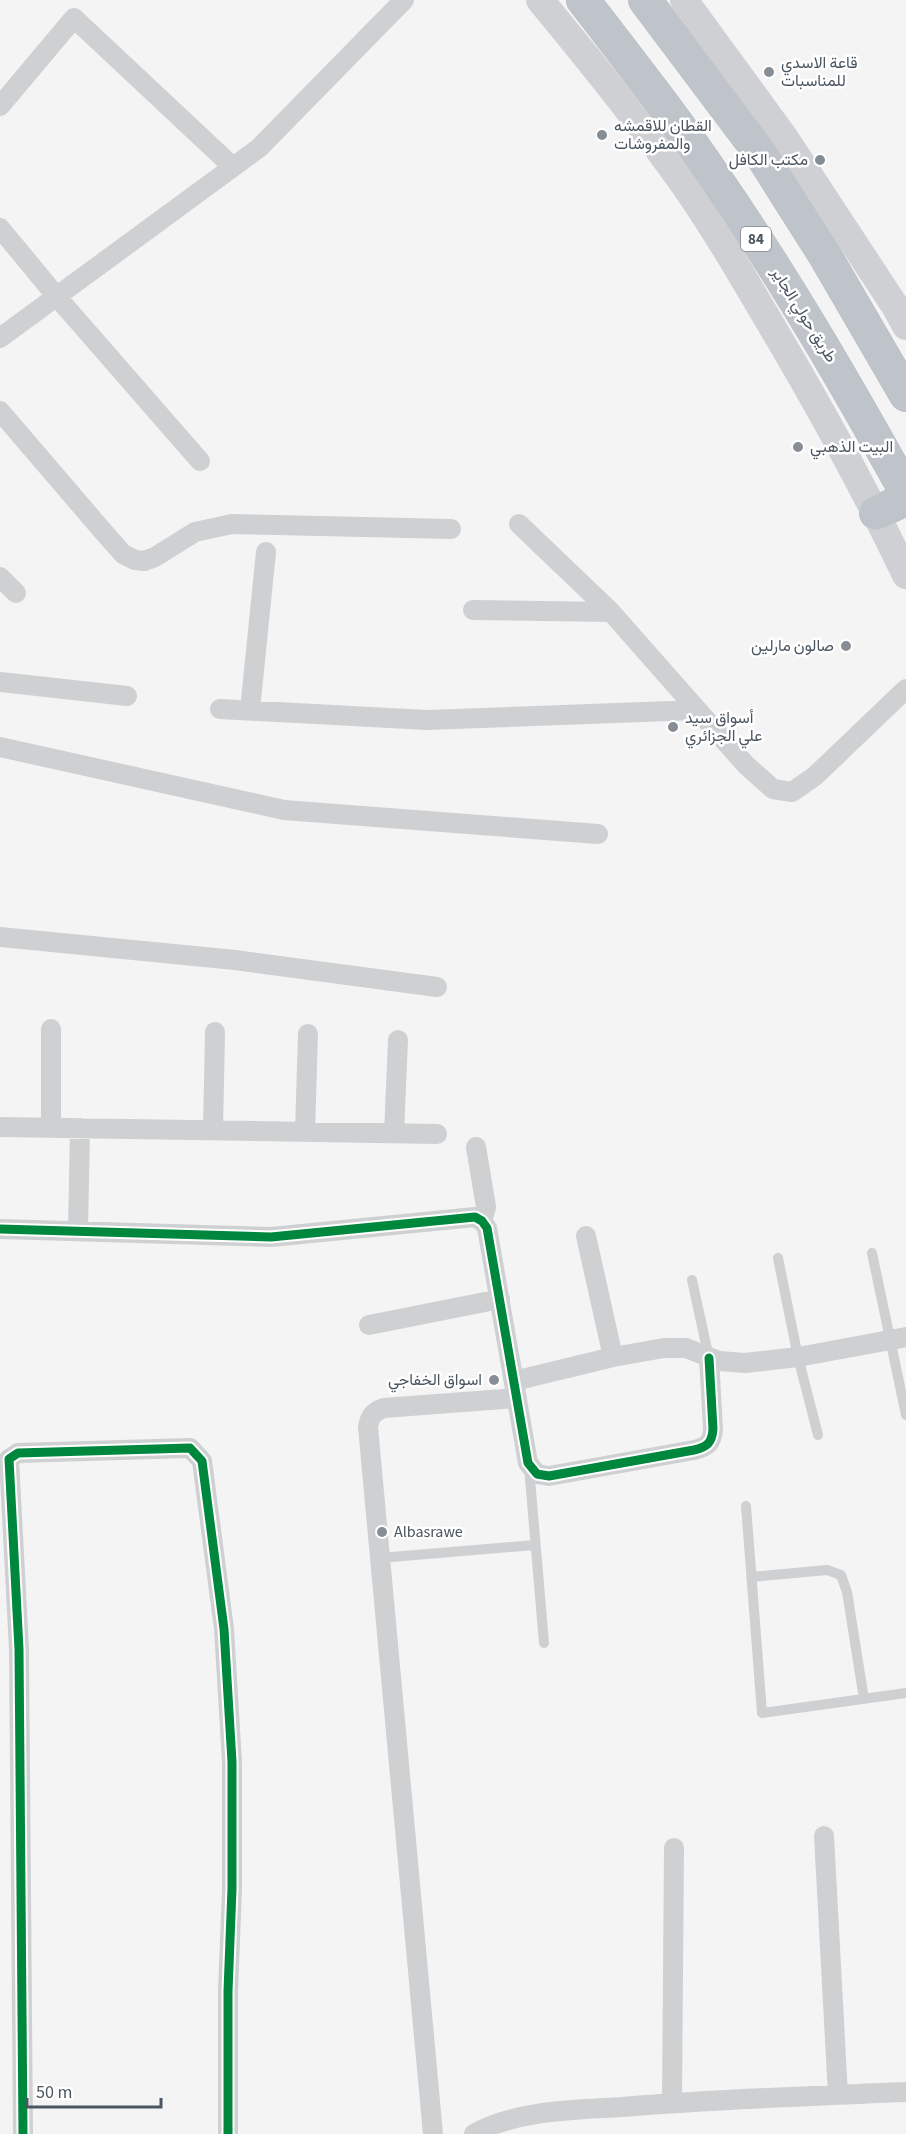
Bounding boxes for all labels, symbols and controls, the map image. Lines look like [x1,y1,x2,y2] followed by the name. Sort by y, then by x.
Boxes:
[781,52,858,92] place label: قاعة الاسدي للمناسبات
[762,65,776,79] marker: قاعة الاسدي للمناسبات
[614,115,712,155] place label: القطان للاقمشه والمفروشات
[595,128,609,142] marker: القطان للاقمشه والمفروشات
[729,149,808,171] place label: مكتب الكافل
[813,153,827,167] marker: مكتب الكافل
[741,227,771,251] road number: 84
[764,262,842,368] street label: طريق حولي الجاير
[810,436,893,460] place label: البيت الذهبي
[791,440,805,454] marker: البيت الذهبي
[751,635,834,657] place label: صالون مارلين
[839,639,853,653] marker: صالون مارلين
[685,707,762,749] place label: أسواق سيد علي الجزائري
[666,720,680,734] marker: أسواق سيد علي الجزائري
[388,1369,482,1393] place label: اسواق الخفاجي
[487,1373,501,1387] marker: اسواق الخفاجي
[394,1521,463,1543] place label: Albasrawe
[375,1525,389,1539] marker: Albasrawe
[27,2071,160,2109] scale bar
[36,2080,72,2105] text: 50 m

